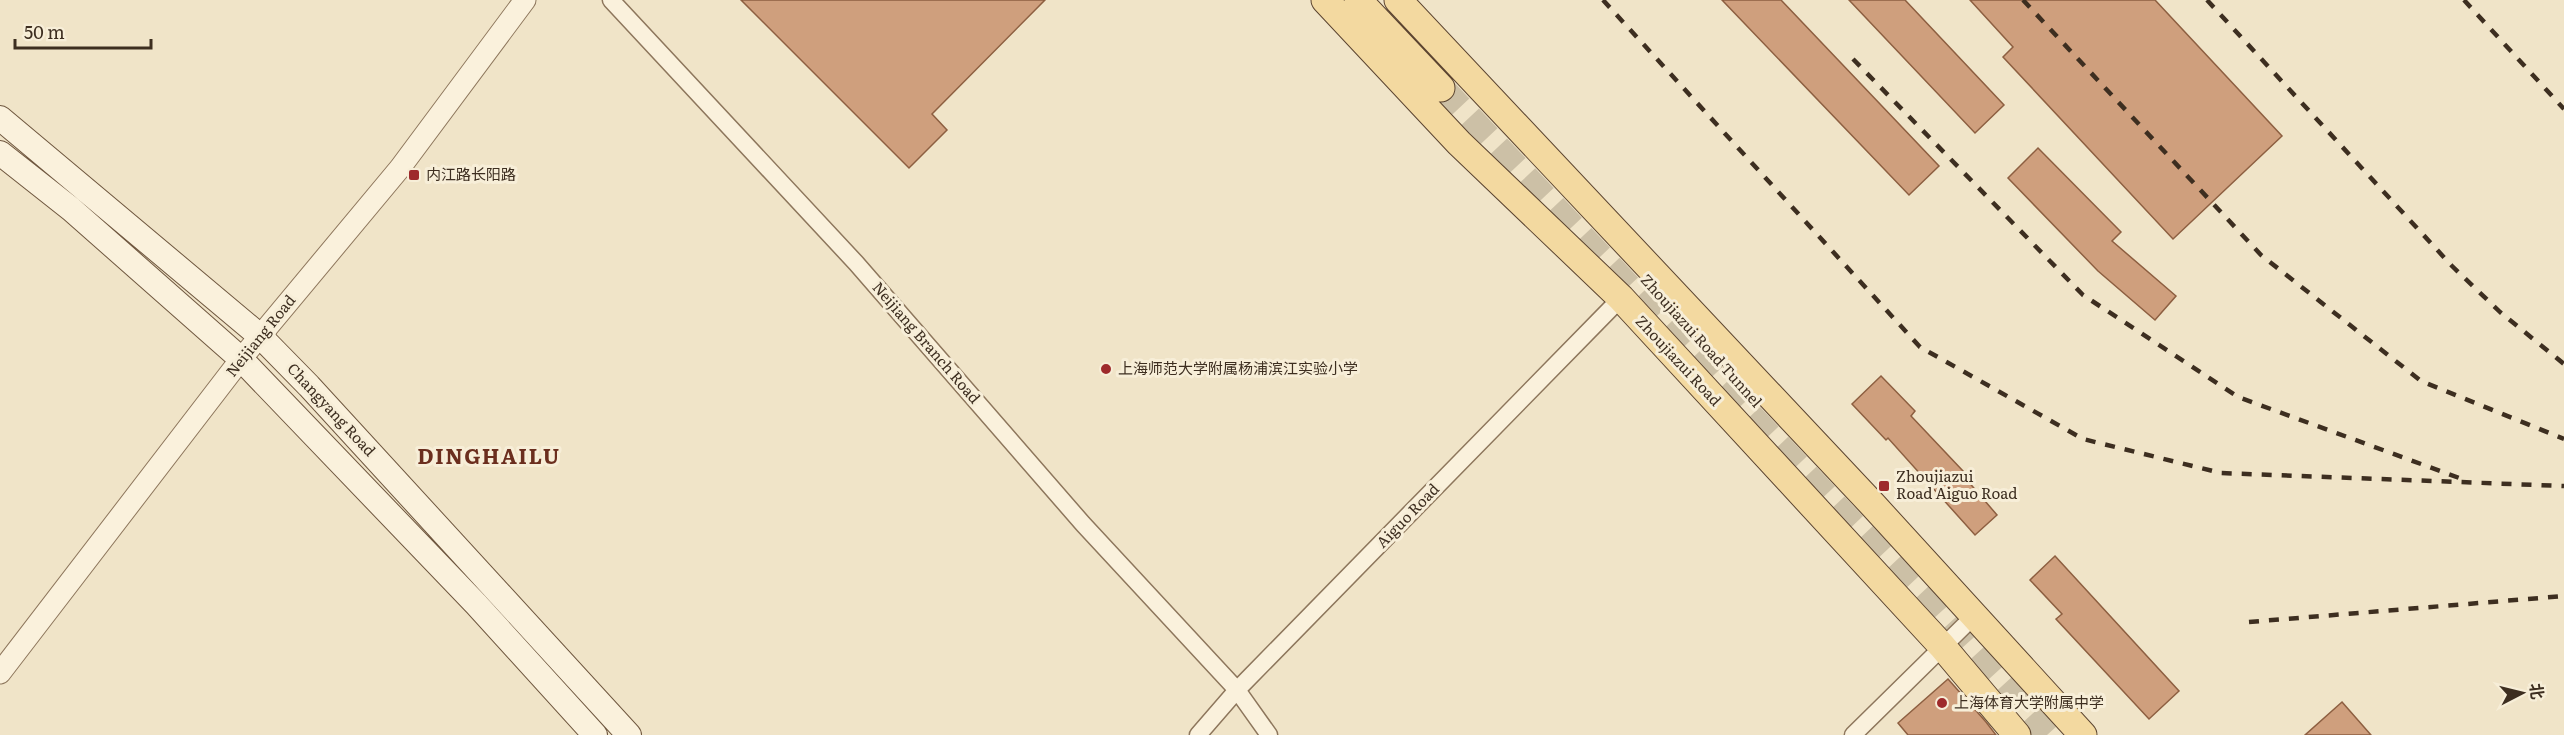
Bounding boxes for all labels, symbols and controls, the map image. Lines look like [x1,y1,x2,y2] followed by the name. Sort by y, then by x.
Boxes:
[15,12,152,50] scale bar
[24,18,65,45] text: 50 m
[426,162,516,185] place label: 内江路长阳路
[407,168,421,182] marker: 内江路长阳路
[1637,271,1765,411] street label: Zhoujiazui Road Tunnel
[868,276,987,408] street label: Neijiang Branch Road
[219,289,300,381] street label: Neijiang Road
[1632,312,1724,410] street label: Zhoujiazui Road
[1118,356,1358,379] place label: 上海师范大学附属杨浦滨江实验小学
[283,357,382,461] street label: Changyang Road
[1099,362,1113,376] marker: 上海师范大学附属杨浦滨江实验小学
[417,439,561,470] district label: DINGHAILU
[1896,464,2017,504] place label: Zhoujiazui Road Aiguo Road
[1370,477,1444,552] street label: Aiguo Road
[1877,479,1891,493] marker: Zhoujiazui Road Aiguo Road
[2492,663,2552,723] north arrow
[2525,682,2551,700] text: 北
[1954,690,2104,713] place label: 上海体育大学附属中学
[1935,696,1949,710] marker: 上海体育大学附属中学

